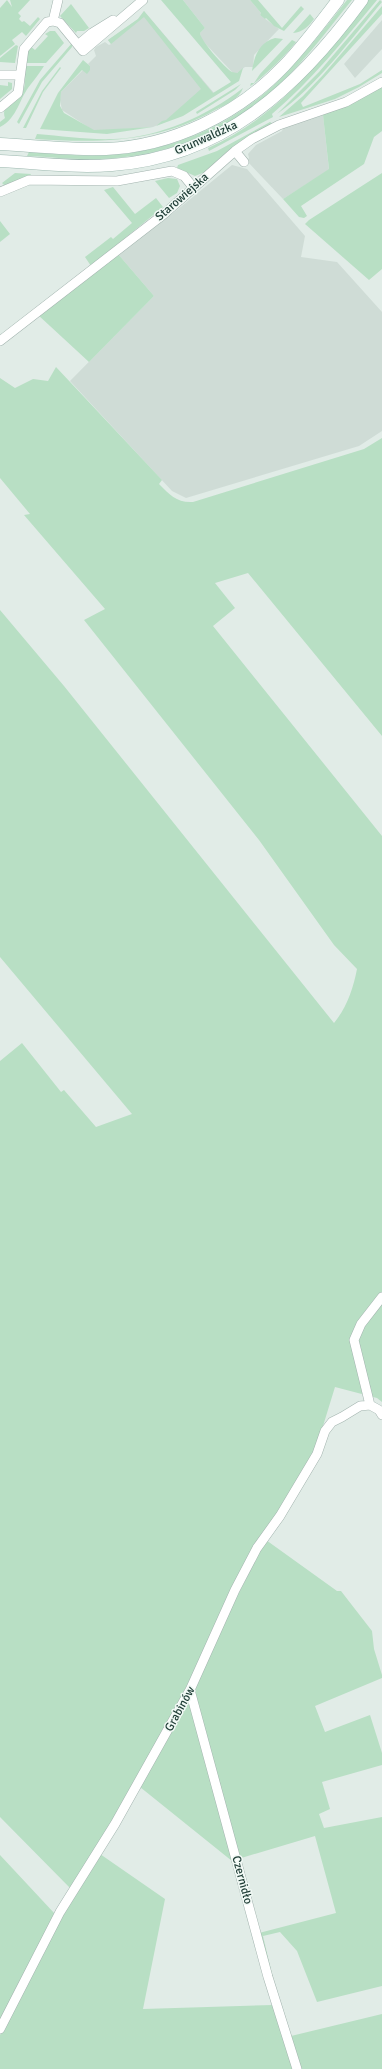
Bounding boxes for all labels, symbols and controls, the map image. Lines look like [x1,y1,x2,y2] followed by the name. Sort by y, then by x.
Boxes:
[172,118,240,158] street label: Grunwaldzka
[152,170,212,224] street label: Starowiejska
[162,1684,199,1734] street label: Grabinów
[228,1854,256,1906] street label: Czernidło

